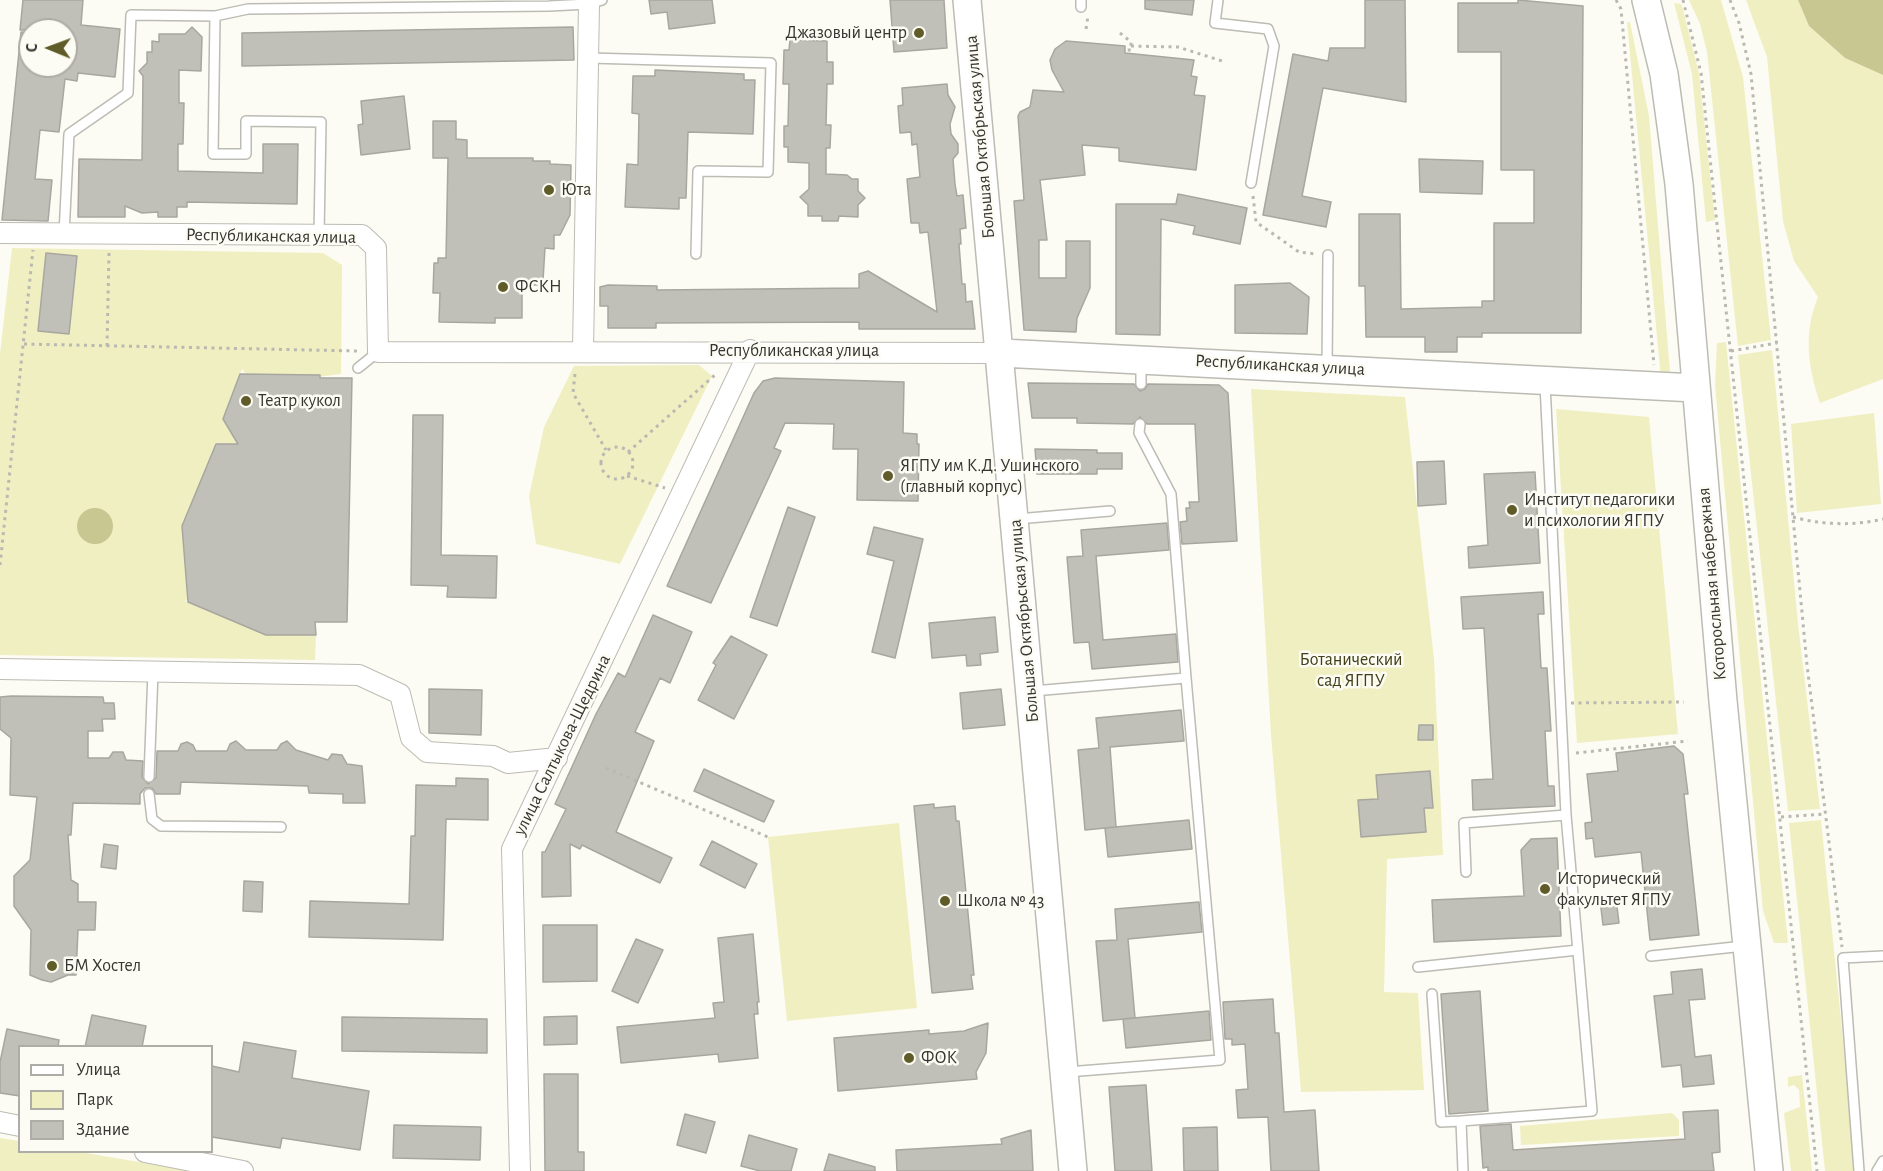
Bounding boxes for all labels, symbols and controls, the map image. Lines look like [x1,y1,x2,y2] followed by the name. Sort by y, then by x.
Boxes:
[18,18,78,78] north arrow
[786,22,907,44] place label: Джазовый центр
[912,26,926,40] marker: Джазовый центр
[960,34,1000,240] street label: Большая Октябрьская улица
[24,43,40,52] text: С
[561,179,592,201] place label: Юта
[542,183,556,197] marker: Юта
[186,224,356,248] street label: Республиканская улица
[515,276,562,298] place label: ФСКН
[496,280,510,294] marker: ФСКН
[709,340,879,362] street label: Республиканская улица
[1194,350,1366,380] street label: Республиканская улица
[258,390,341,412] place label: Театр кукол
[239,394,253,408] marker: Театр кукол
[900,455,1079,498] place label: ЯГПУ им К.Д. Ушинского (главный корпус)
[881,469,895,483] marker: ЯГПУ им К.Д. Ушинского (главный корпус)
[1693,487,1731,681] street label: Которосльная набережная
[1524,489,1675,532] place label: Институт педагогики и психологии ЯГПУ
[1505,503,1519,517] marker: Институт педагогики и психологии ЯГПУ
[1004,518,1044,724] street label: Большая Октябрьская улица
[1299,649,1403,692] park label: Ботанический сад ЯГПУ
[509,651,615,839] street label: улица Салтыкова-Щедрина
[1557,868,1671,910] place label: Исторический факультет ЯГПУ
[1538,882,1552,896] marker: Исторический факультет ЯГПУ
[957,890,1044,912] place label: Школа № 43
[938,894,952,908] marker: Школа № 43
[64,955,141,977] place label: БМ Хостел
[45,959,59,973] marker: БМ Хостел
[18,1045,213,1153] legend
[921,1047,957,1069] place label: ФОК
[902,1051,916,1065] marker: ФОК
[76,1061,121,1079] text: Улица
[76,1091,113,1109] text: Парк
[76,1121,130,1139] text: Здание

